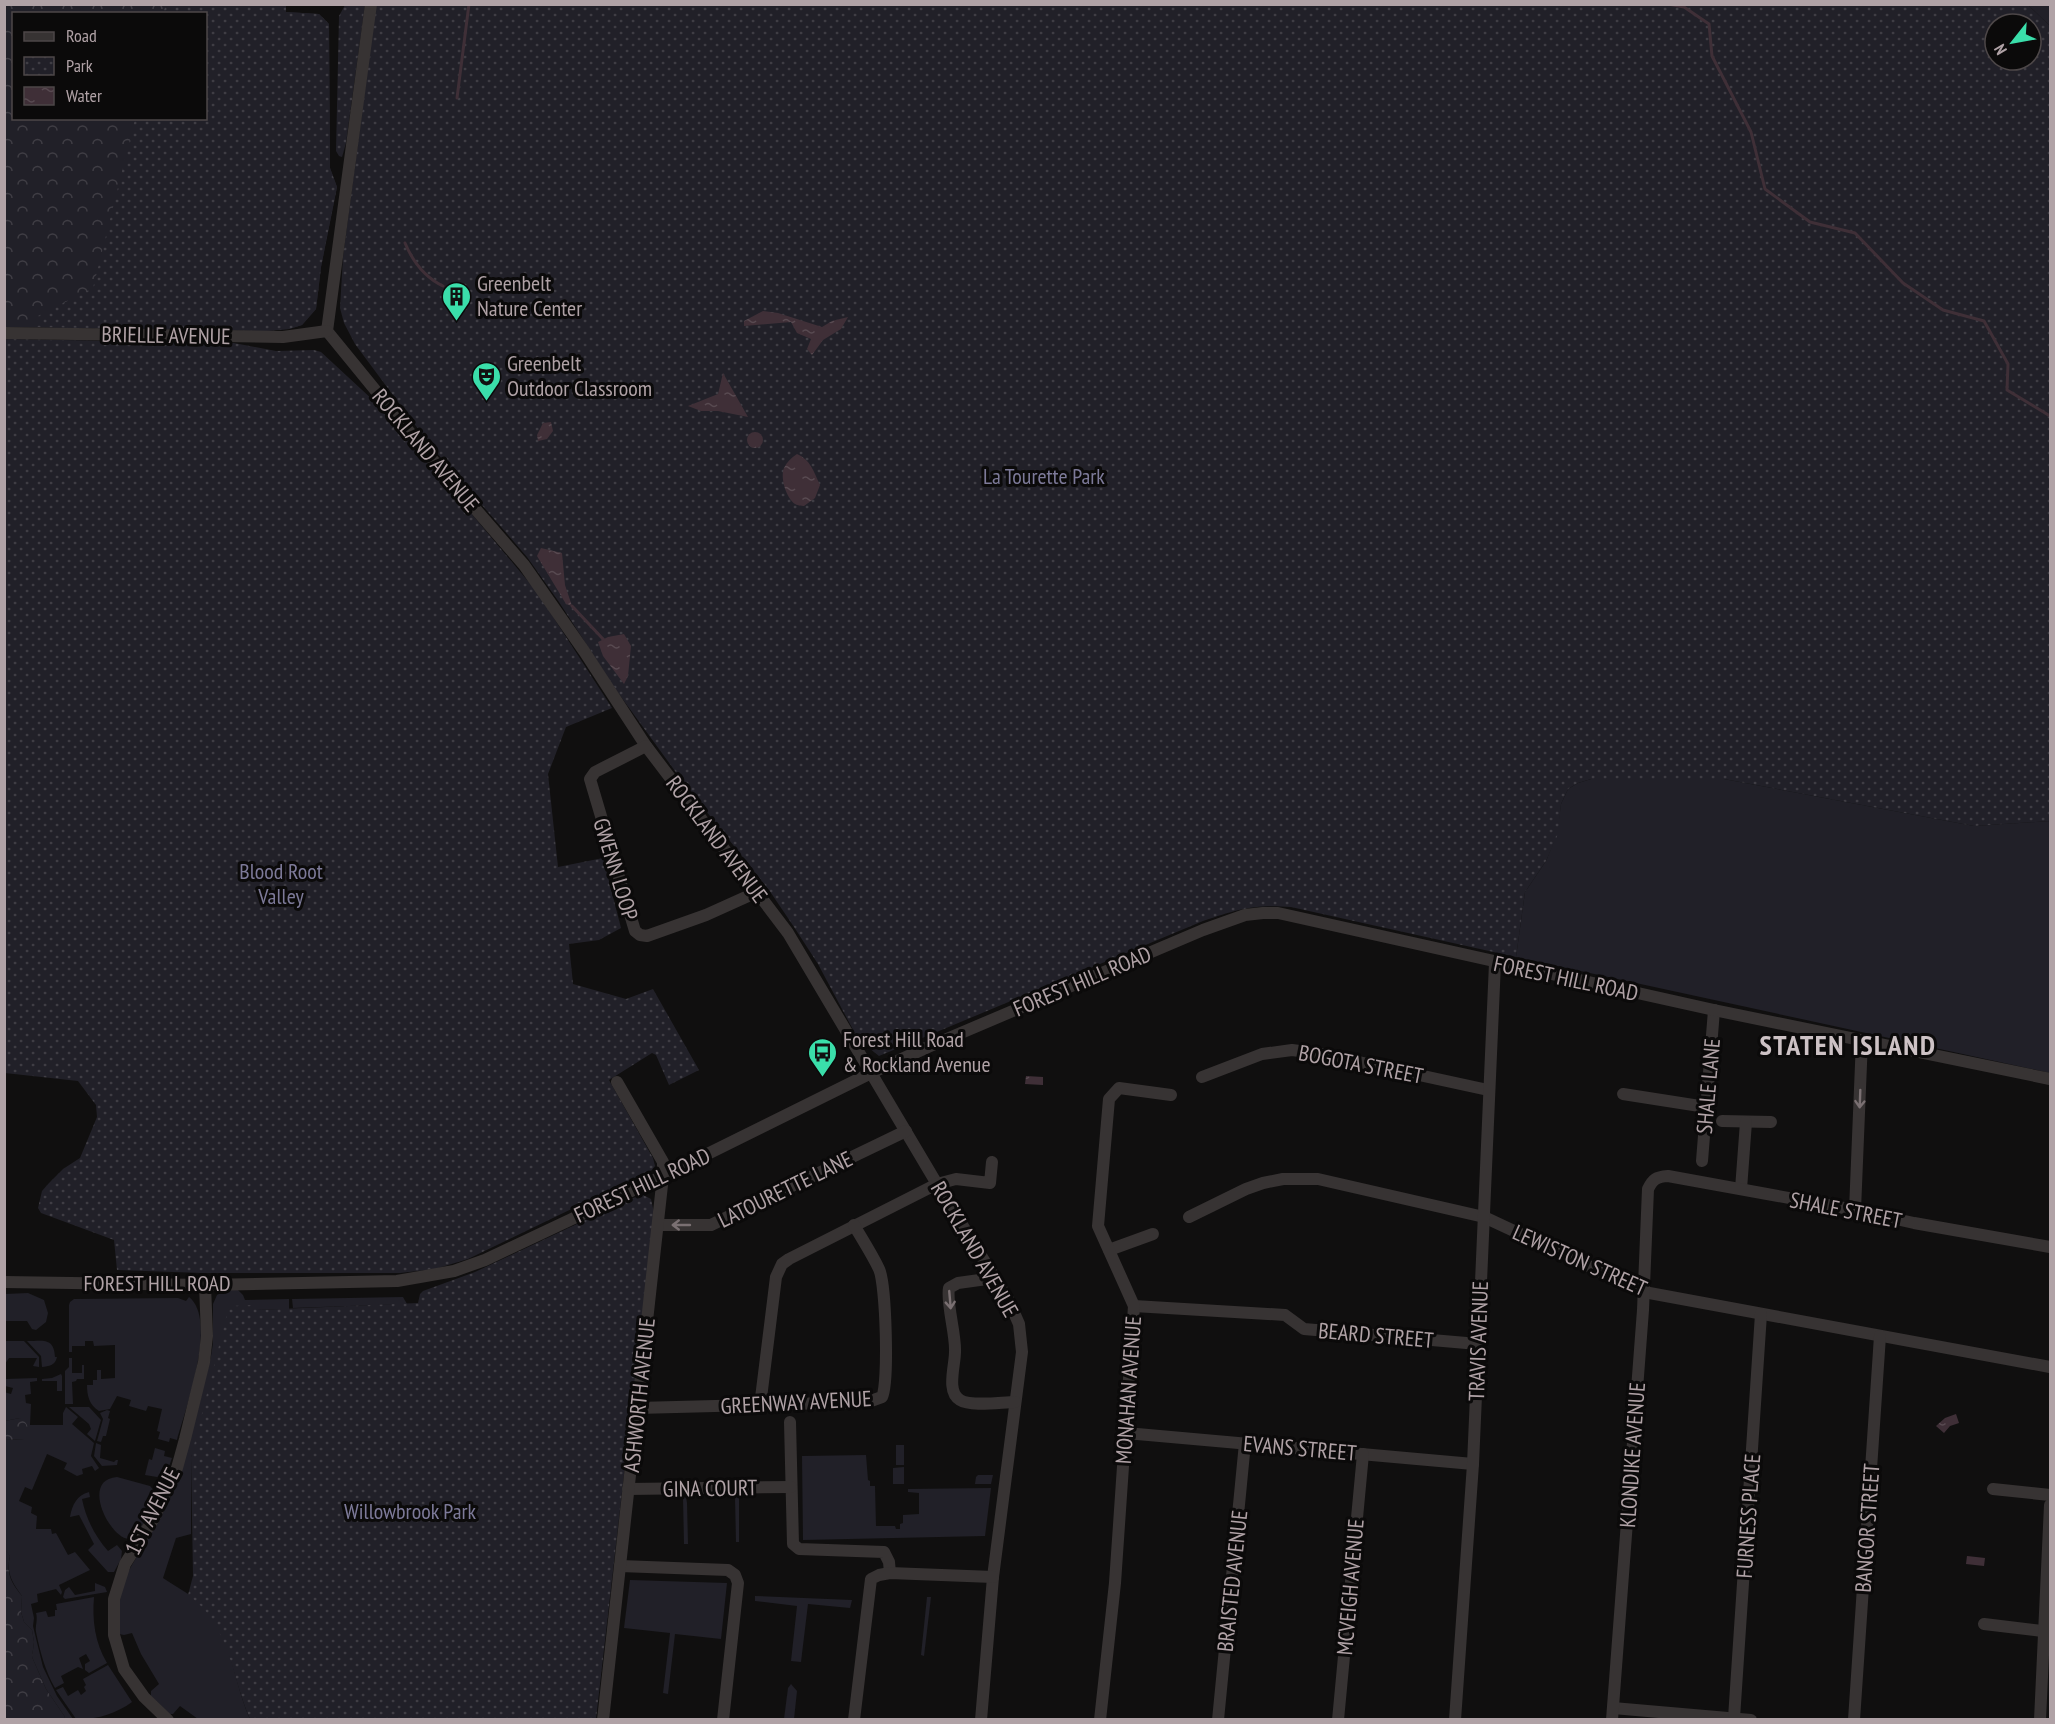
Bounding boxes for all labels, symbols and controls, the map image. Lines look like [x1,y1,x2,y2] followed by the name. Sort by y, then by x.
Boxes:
[12,12,207,120] legend
[1983,12,2043,72] north arrow
[66,24,97,47] text: Road
[1989,41,2011,59] text: N
[66,54,93,77] text: Park
[66,84,102,107] text: Water
[477,269,582,322] place label: Greenbelt Nature Center
[440,280,472,322] building icon: Greenbelt Nature Center
[101,320,231,350] street label: BRIELLE AVENUE
[507,349,652,402] place label: Greenbelt Outdoor Classroom
[470,360,502,402] theatre icon: Greenbelt Outdoor Classroom
[366,383,486,517] street label: ROCKLAND AVENUE
[983,462,1105,490] park label: La Tourette Park
[660,770,774,908] street label: ROCKLAND AVENUE
[587,815,645,924] street label: GWENN LOOP
[239,857,323,910] park label: Blood Root Valley
[1009,939,1155,1023] street label: FOREST HILL ROAD
[1491,949,1641,1007] street label: FOREST HILL ROAD
[843,1025,991,1078] place label: Forest Hill Road & Rockland Avenue
[1760,1026,1936,1063] district label: STATEN ISLAND
[806,1036,838,1078] bus stop icon: Forest Hill Road & Rockland Avenue
[1690,1037,1726,1135] street label: SHALE LANE
[1296,1038,1426,1090] street label: BOGOTA STREET
[1854,1088,1865,1108] one-way arrow
[569,1141,715,1229] street label: FOREST HILL ROAD
[713,1144,857,1234] street label: LATOURETTE LANE
[925,1176,1025,1322] street label: ROCKLAND AVENUE
[1788,1185,1904,1235] street label: SHALE STREET
[1509,1218,1652,1302] street label: LEWISTON STREET
[671,1219,691,1231] one-way arrow
[84,1269,230,1297] street label: FOREST HILL ROAD
[1462,1280,1494,1402] street label: TRAVIS AVENUE
[945,1289,956,1309] one-way arrow
[1109,1315,1147,1465] street label: MONAHAN AVENUE
[617,1316,661,1474] street label: ASHWORTH AVENUE
[1317,1316,1435,1354] street label: BEARD STREET
[1613,1381,1651,1529] street label: KLONDIKE AVENUE
[720,1384,872,1420] street label: GREENWAY AVENUE
[1242,1429,1358,1467] street label: EVANS STREET
[1730,1453,1766,1579] street label: FURNESS PLACE
[1849,1462,1885,1593] street label: BANGOR STREET
[118,1463,186,1559] street label: 1ST AVENUE
[662,1473,758,1503] street label: GINA COURT
[344,1497,476,1525] park label: Willowbrook Park
[1211,1509,1253,1653] street label: BRAISTED AVENUE
[1330,1518,1370,1656] street label: MCVEIGH AVENUE

